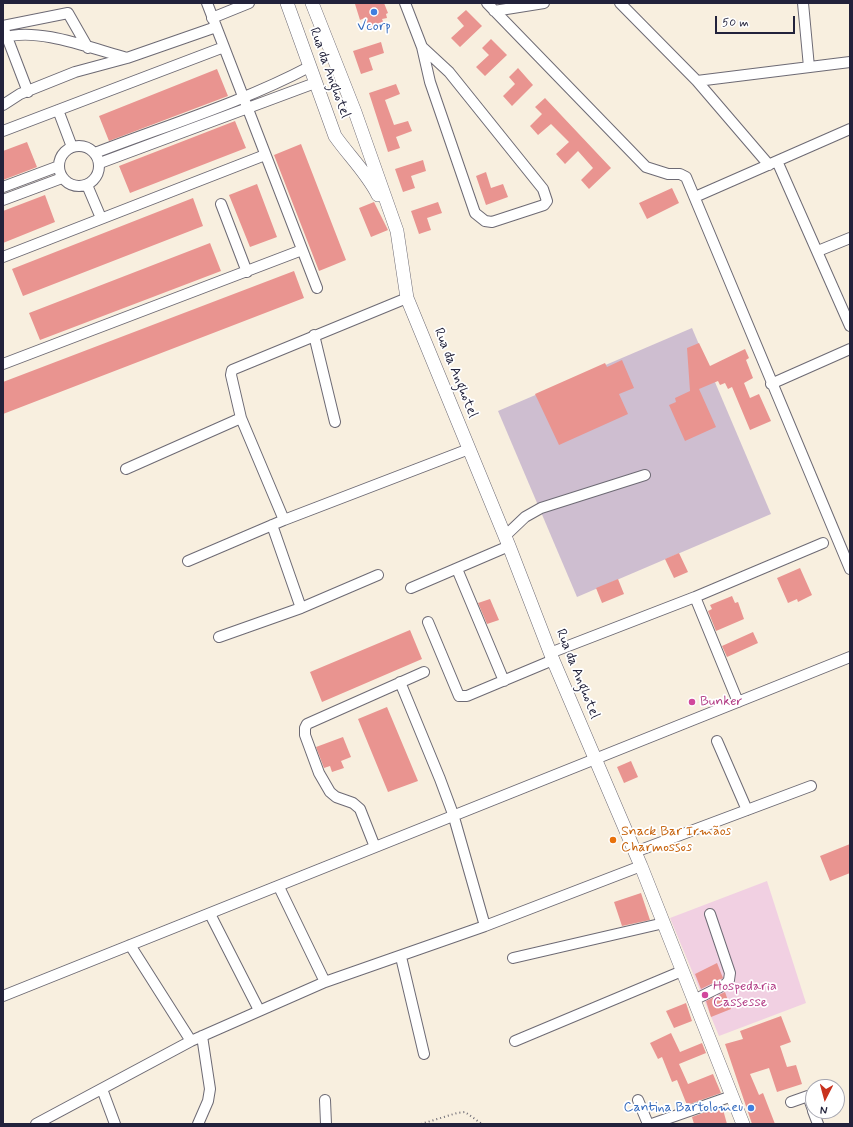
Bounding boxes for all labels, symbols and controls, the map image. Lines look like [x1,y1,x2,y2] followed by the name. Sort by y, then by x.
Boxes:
[369,7,379,17] marker: Vcorp
[717,8,797,34] scale bar
[722,15,749,31] text: 50 m
[357,19,391,35] place label: Vcorp
[305,25,353,121] street label: Rua da Anghotel
[429,326,481,420] street label: Rua da Anghotel
[551,627,603,721] street label: Rua da Anghotel
[700,694,743,710] place label: Bunker
[687,697,697,707] marker: Bunker
[621,824,731,856] place label: Snack Bar Irmãos Charmossos
[608,835,618,845] marker: Snack Bar Irmãos Charmossos
[713,979,777,1012] place label: Hospedaria Cassesse
[700,990,710,1000] marker: Hospedaria Cassesse
[805,1079,845,1119] north arrow
[624,1100,743,1116] place label: Cantina Bartolomeu
[746,1103,756,1113] marker: Cantina Bartolomeu
[819,1103,828,1117] text: N

